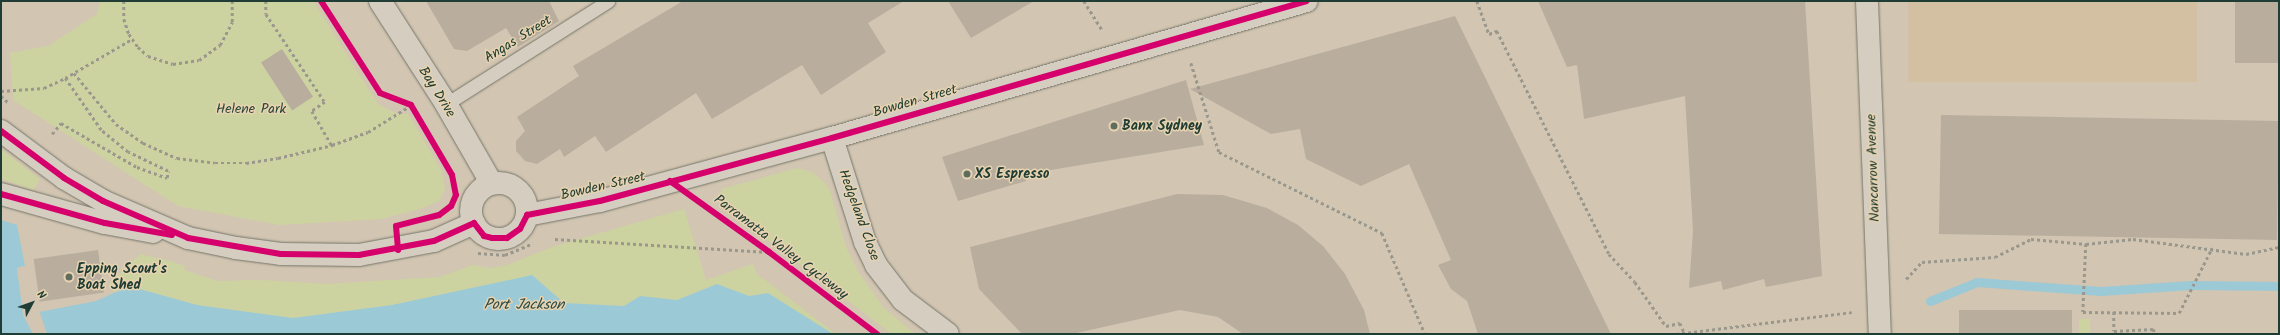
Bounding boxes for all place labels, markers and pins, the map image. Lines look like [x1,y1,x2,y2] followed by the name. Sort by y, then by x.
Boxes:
[1122,118,1202,134] place label: Banx Sydney
[1109,121,1119,131] marker: Banx Sydney
[975,166,1049,182] place label: XS Espresso
[962,169,972,179] marker: XS Espresso
[77,261,167,294] place label: Epping Scout's Boat Shed
[64,272,74,282] marker: Epping Scout's Boat Shed

